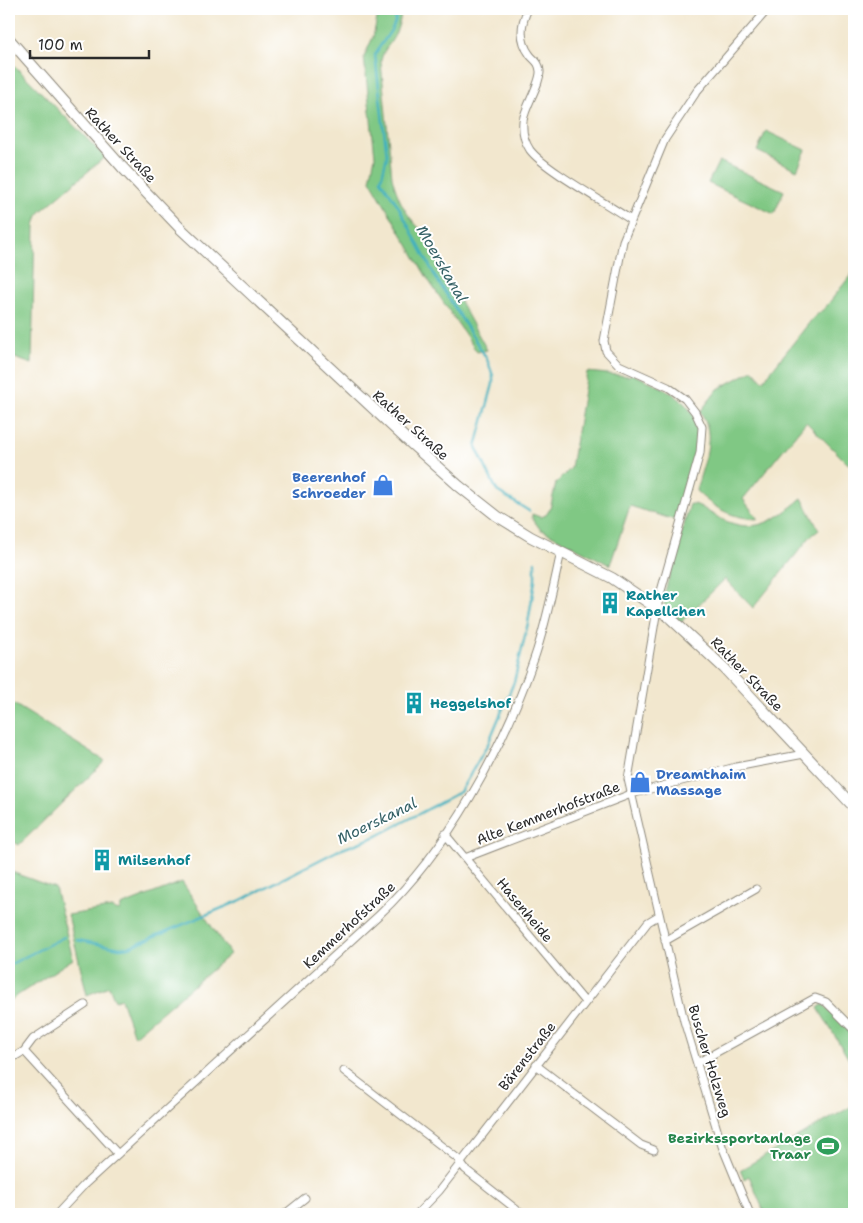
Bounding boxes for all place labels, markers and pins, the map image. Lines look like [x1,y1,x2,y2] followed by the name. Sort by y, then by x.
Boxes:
[292,468,366,502] place label: Beerenhof Schroeder
[370,472,396,498] shop icon: Beerenhof Schroeder
[626,586,706,620] place label: Rather Kapellchen
[597,590,623,616] building icon: Rather Kapellchen
[401,690,427,716] building icon: Heggelshof
[430,694,511,712] place label: Heggelshof
[656,765,746,799] place label: Dreamthaim Massage
[627,769,653,795] shop icon: Dreamthaim Massage
[89,847,115,873] building icon: Milsenhof
[118,851,191,869] place label: Milsenhof
[668,1129,811,1163] place label: Bezirkssportanlage Traar
[815,1133,841,1159] sports icon: Bezirkssportanlage Traar

